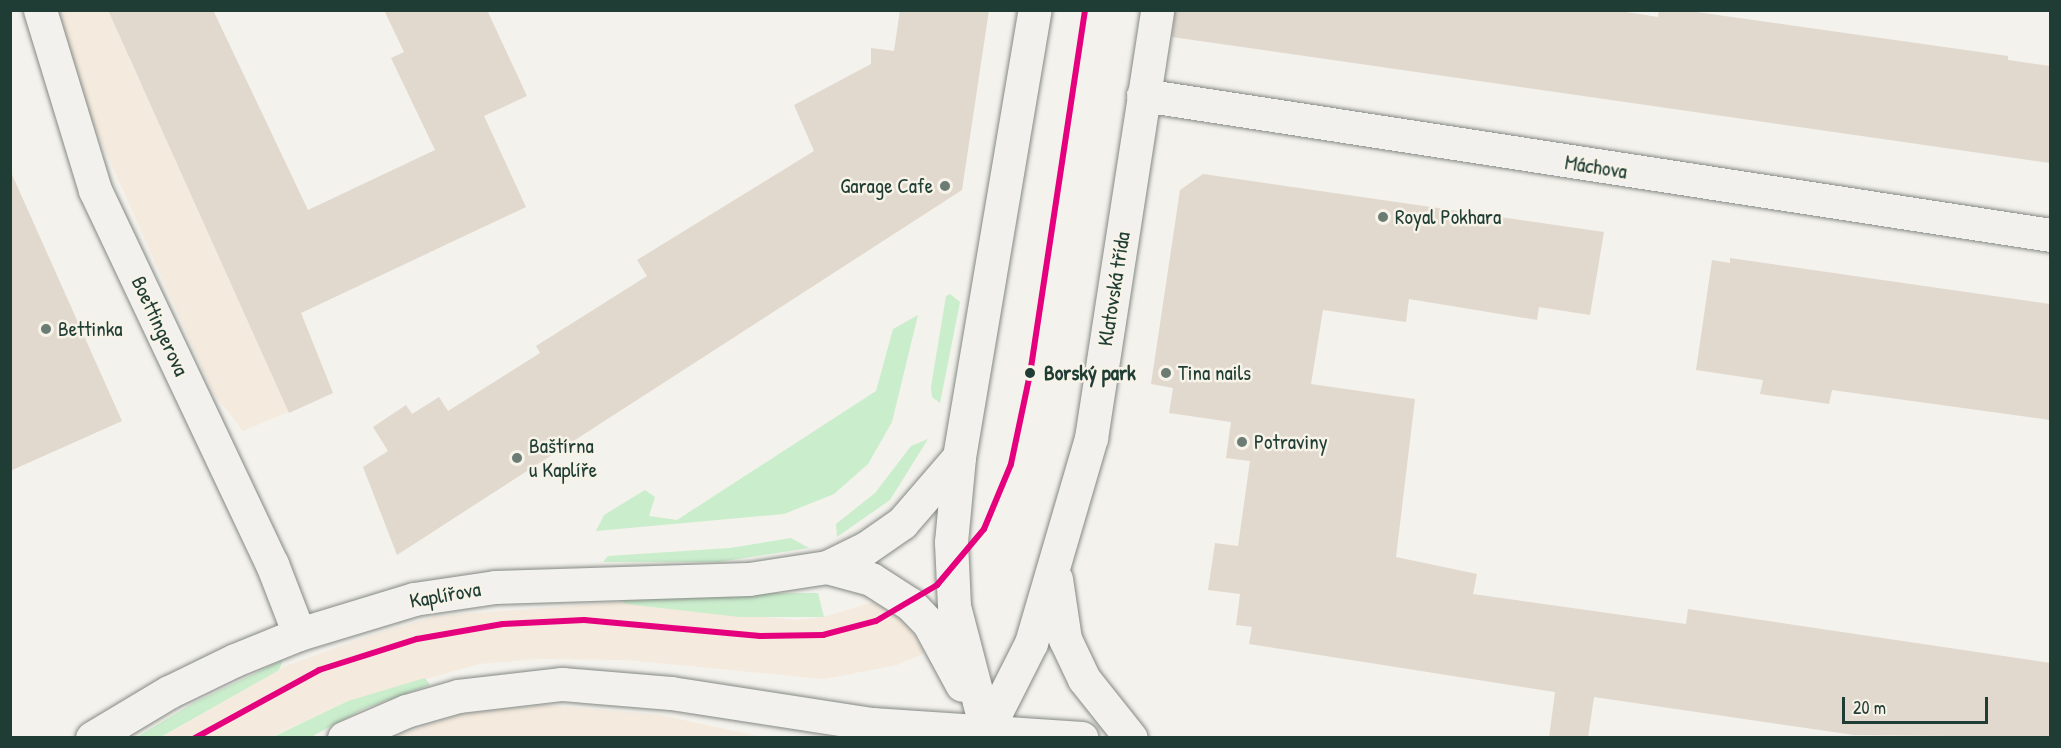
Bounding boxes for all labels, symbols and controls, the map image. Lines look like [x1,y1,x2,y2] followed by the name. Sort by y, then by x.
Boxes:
[1563,150,1629,184] street label: Máchova
[840,173,933,199] place label: Garage Cafe
[938,179,952,193] marker: Garage Cafe
[1395,204,1501,230] place label: Royal Pokhara
[1376,210,1390,224] marker: Royal Pokhara
[1093,230,1135,348] street label: Klatovská třída
[126,272,194,380] street label: Boettingerova
[58,316,123,342] place label: Bettinka
[39,322,53,336] marker: Bettinka
[1044,360,1136,386] place label: Borský park
[1178,360,1251,386] place label: Tina nails
[1021,364,1039,382] marker: Borský park
[1159,366,1173,380] marker: Tina nails
[1254,429,1328,455] place label: Potraviny
[529,433,597,483] place label: Baštírna u Kaplíře
[1235,435,1249,449] marker: Potraviny
[510,451,524,465] marker: Baštírna u Kaplíře
[408,576,482,614] street label: Kaplířova
[1845,685,1990,723] scale bar
[1853,695,1886,720] text: 20 m

